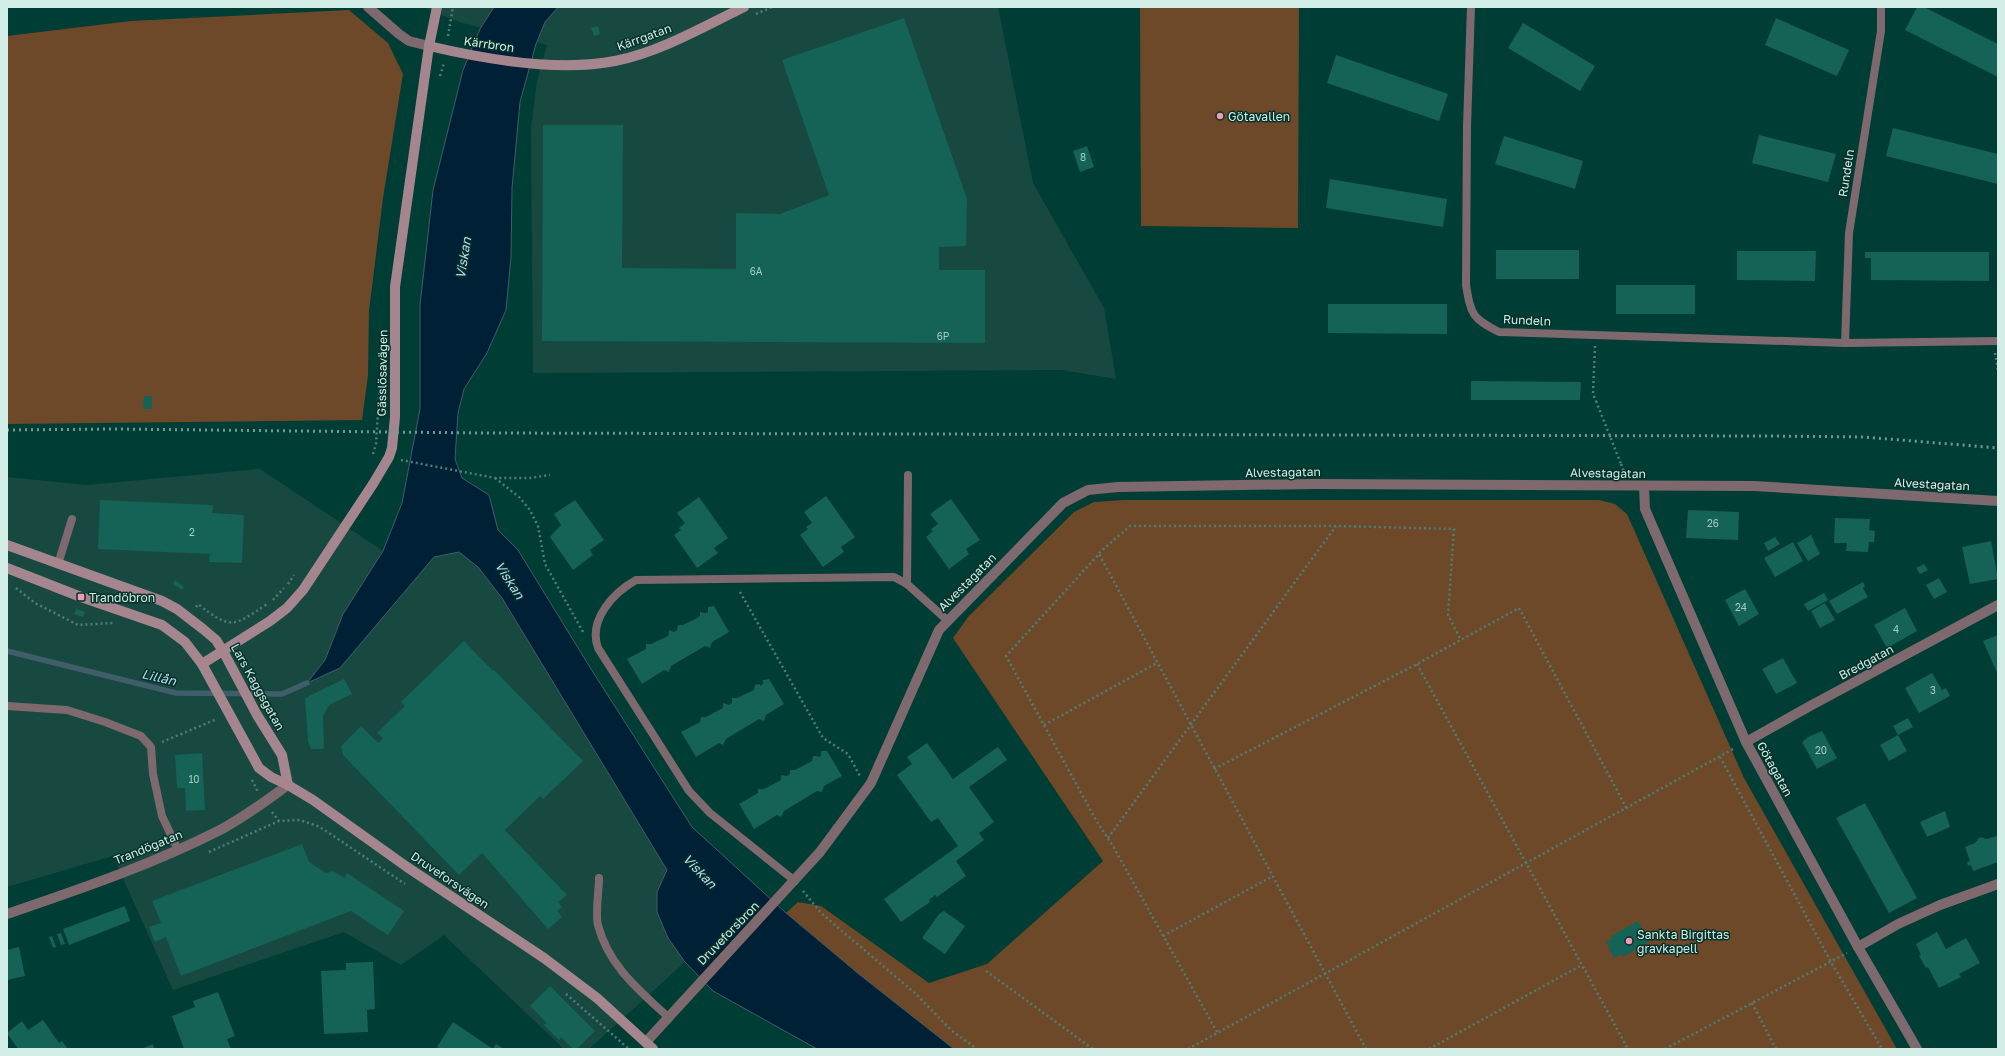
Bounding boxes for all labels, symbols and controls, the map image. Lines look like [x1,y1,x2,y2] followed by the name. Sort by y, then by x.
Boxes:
[615,20,673,54] street label: Kärrgatan
[463,33,515,55] street label: Kärrbron
[1228,109,1290,124] place label: Götavallen
[1215,111,1225,121] marker: Götavallen
[1835,148,1857,198] street label: Rundeln
[1080,151,1086,163] house number: 8
[452,235,474,280] water label: Viskan
[750,265,763,277] house number: 6A
[1503,311,1551,329] street label: Rundeln
[374,329,390,417] street label: Gässlösavägen
[937,330,950,342] house number: 6P
[1245,464,1321,480] street label: Alvestagatan
[1570,465,1646,481] street label: Alvestagatan
[1894,475,1970,493] street label: Alvestagatan
[1707,517,1719,529] house number: 26
[189,526,195,538] house number: 2
[935,550,999,614] street label: Alvestagatan
[492,558,529,603] water label: Viskan
[89,590,155,605] place label: Trandöbron
[76,592,86,602] marker: Trandöbron
[1735,601,1747,613] house number: 24
[1893,623,1899,635] house number: 4
[228,641,288,733] street label: Lars Kaggsgatan
[1836,641,1896,683] street label: Bredgatan
[140,665,179,689] water label: Lillån
[1930,684,1936,696] house number: 3
[1754,739,1796,799] street label: Götagatan
[1815,744,1827,756] house number: 20
[188,773,200,785] house number: 10
[112,826,184,868] street label: Trandögatan
[408,848,492,912] street label: Druveforsvägen
[680,850,721,892] water label: Viskan
[694,898,762,968] street label: Druveforsbron
[1637,927,1729,956] place label: Sankta Birgittas gravkapell
[1624,936,1634,946] marker: Sankta Birgittas gravkapell

